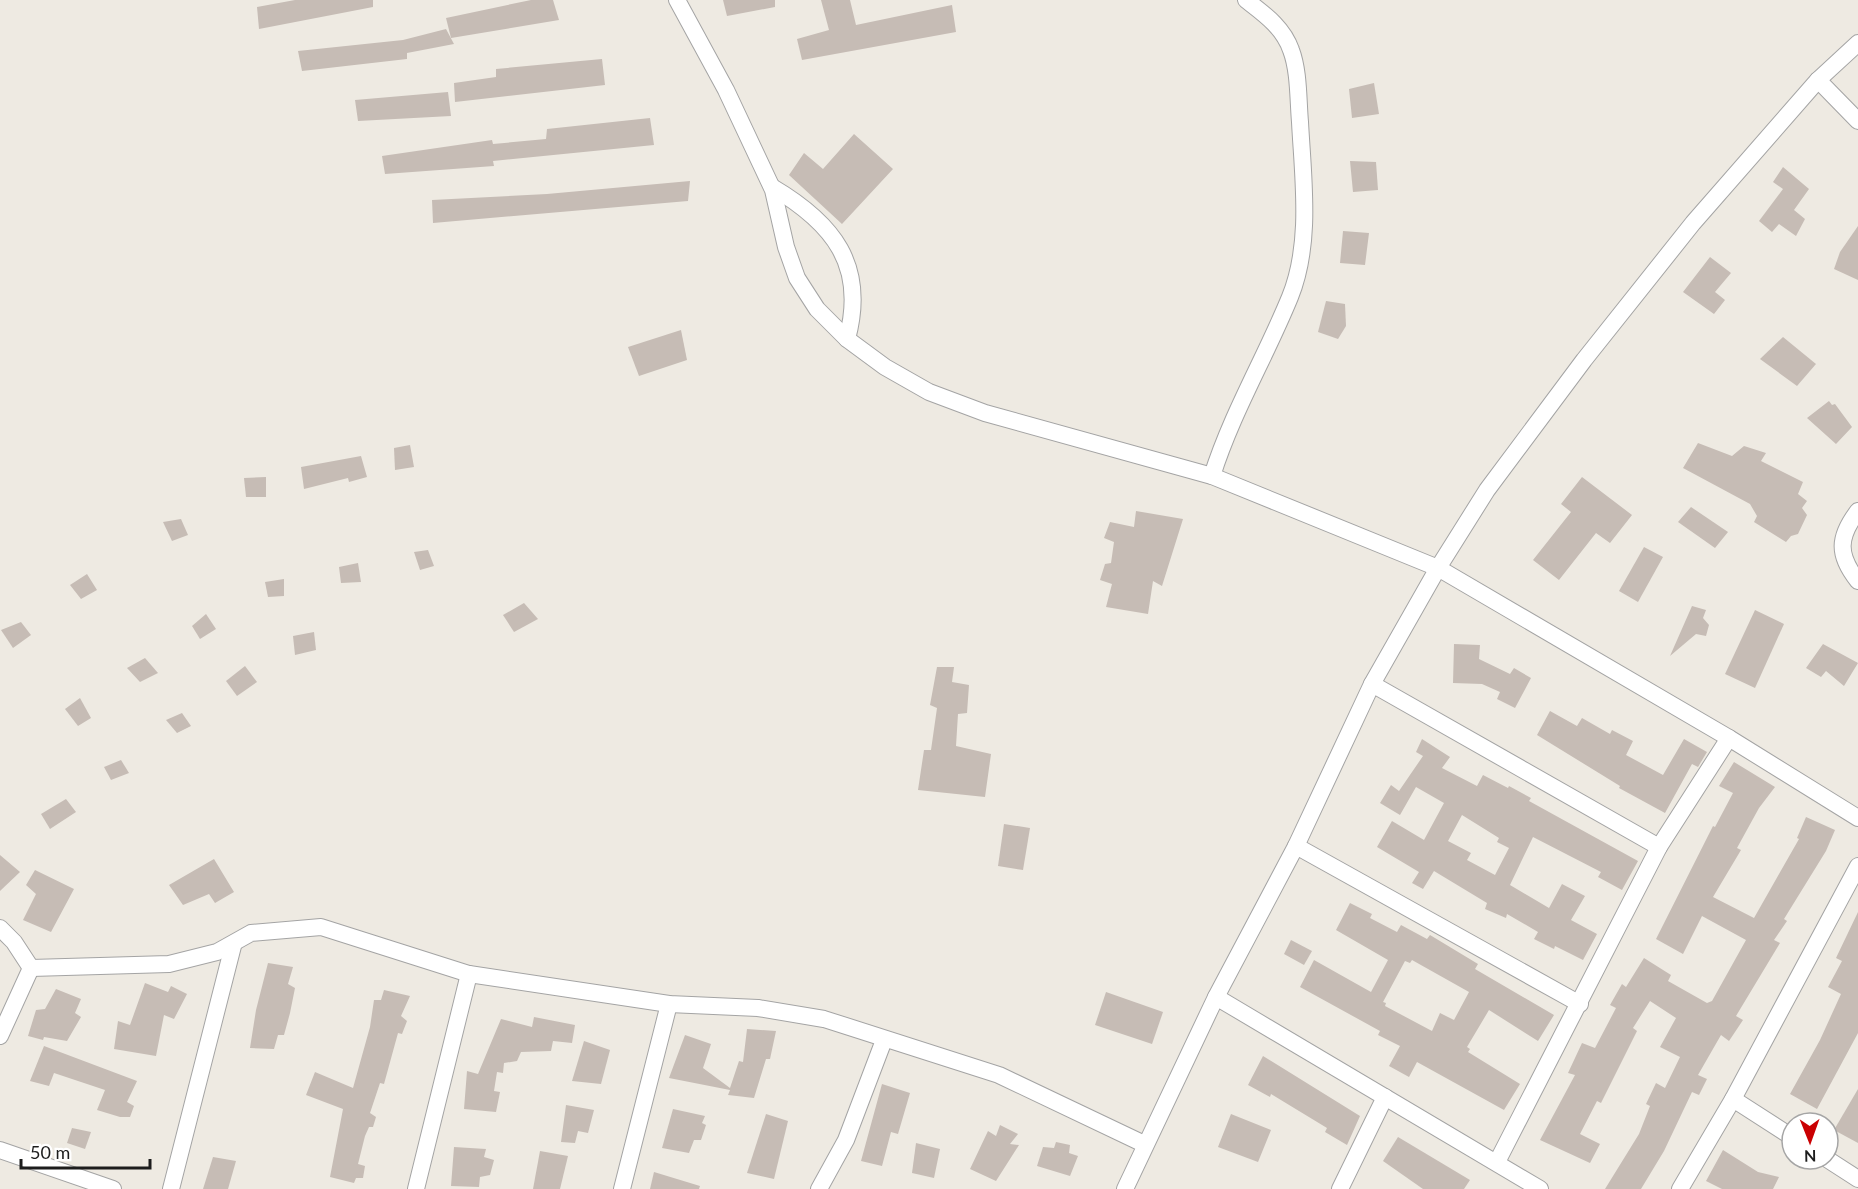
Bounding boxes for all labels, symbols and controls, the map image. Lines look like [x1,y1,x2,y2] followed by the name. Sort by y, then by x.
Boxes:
[1780,1111,1840,1171] north arrow
[21,1132,150,1170] scale bar
[30,1141,70,1163] text: 50 m
[1804,1147,1817,1166] text: N

